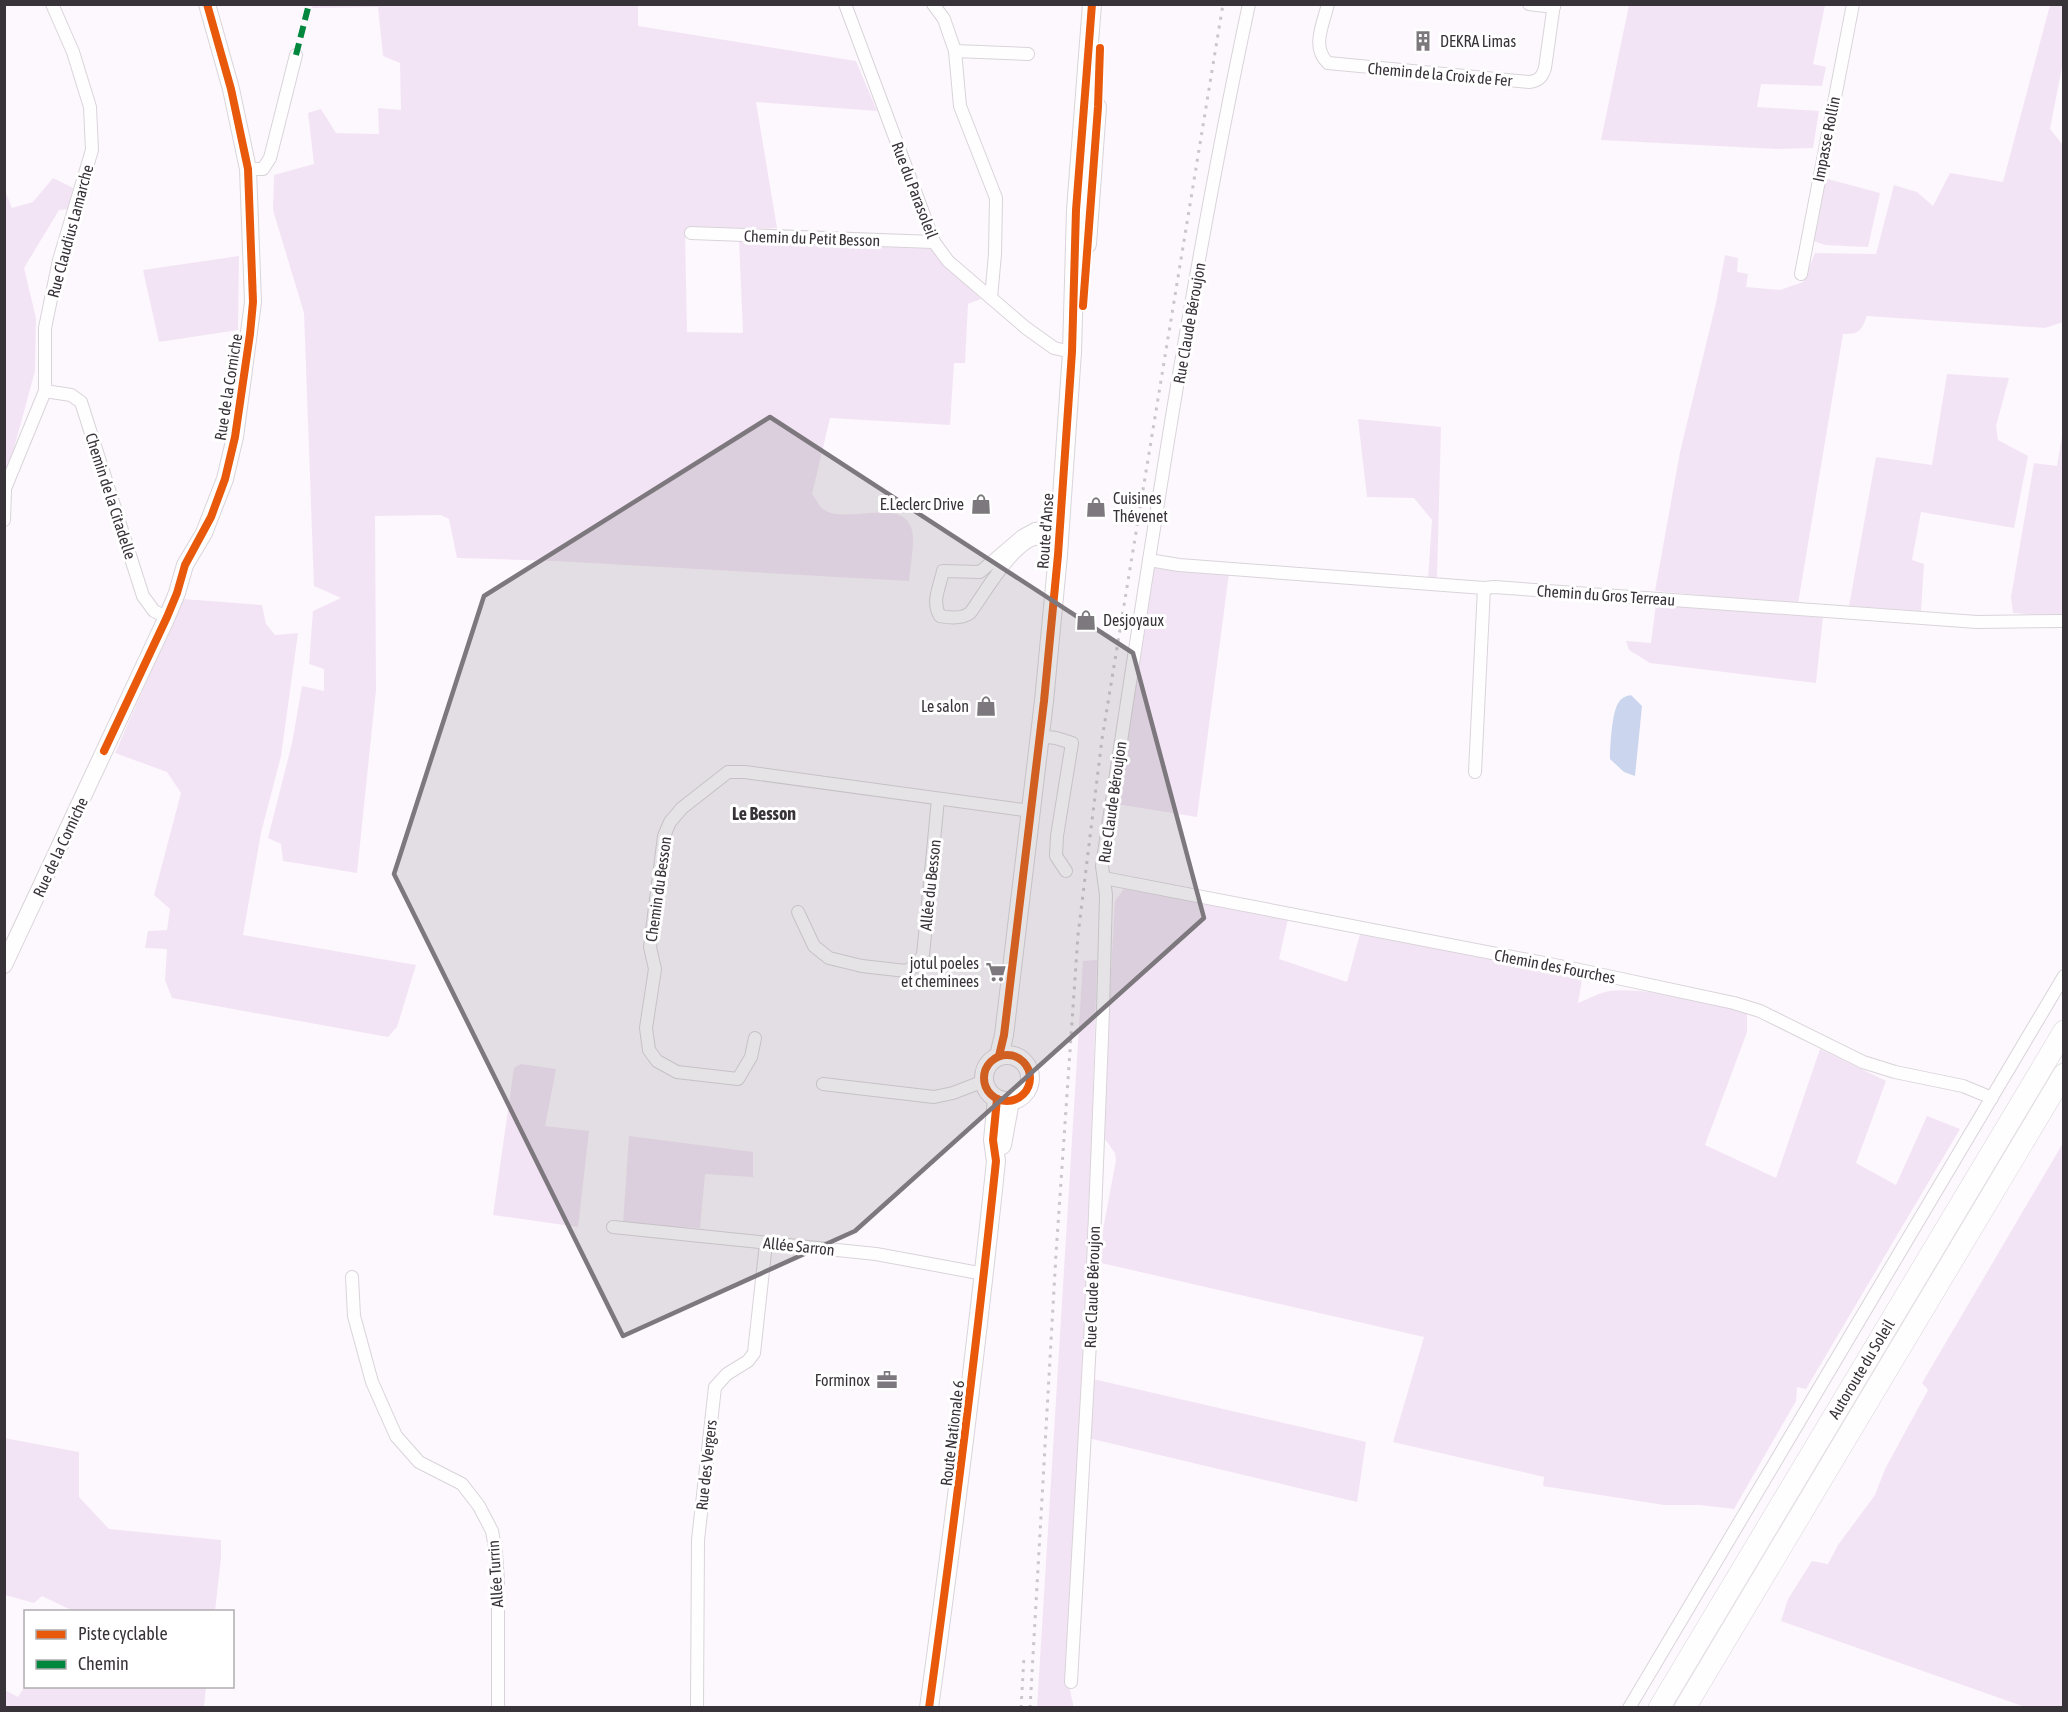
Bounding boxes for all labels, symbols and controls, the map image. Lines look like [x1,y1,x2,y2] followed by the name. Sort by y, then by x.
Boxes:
[1411,29,1435,53] building icon: DEKRA Limas
[1440,32,1516,50] place label: DEKRA Limas
[1367,59,1513,89] street label: Chemin de la Croix de Fer
[1809,95,1844,184] street label: Impasse Rollin
[888,139,942,242] street label: Rue du Parasoleil
[44,163,96,299] street label: Rue Claudius Lamarche
[744,227,880,249] street label: Chemin du Petit Besson
[1169,261,1209,385] street label: Rue Claude Béroujon
[211,332,245,442] street label: Rue de la Corniche
[82,431,140,561] street label: Chemin de la Citadelle
[1113,489,1168,525] place label: Cuisines Thévenet
[969,492,993,516] shop icon: E.Leclerc Drive
[1033,493,1057,569] street label: Route d'Anse
[880,495,964,513] place label: E.Leclerc Drive
[1084,495,1108,519] shop icon: Cuisines Thévenet
[1536,581,1676,609] street label: Chemin du Gros Terreau
[1074,608,1098,632] shop icon: Desjoyaux
[1103,611,1165,630] place label: Desjoyaux
[974,694,998,718] shop icon: Le salon
[921,697,969,715] place label: Le salon
[1095,740,1130,864] street label: Rue Claude Béroujon
[29,794,91,900] street label: Rue de la Corniche
[732,803,796,824] district label: Le Besson
[642,835,674,943] street label: Chemin du Besson
[916,838,944,932] street label: Allée du Besson
[1493,945,1617,987] street label: Chemin des Fourches
[901,954,979,990] place label: jotul poeles et cheminees
[984,960,1008,984] supermarket icon: jotul poeles et cheminees
[1081,1225,1104,1349] street label: Rue Claude Béroujon
[762,1233,836,1259] street label: Allée Sarron
[1824,1316,1898,1422] street label: Autoroute du Soleil
[875,1368,899,1392] office icon: Forminox
[815,1371,871,1389] place label: Forminox
[937,1379,967,1487] street label: Route Nationale 6
[692,1418,721,1511] street label: Rue des Vergers
[484,1540,506,1608] street label: Allée Turrin
[24,1610,234,1688] legend
[78,1623,168,1644] text: Piste cyclable
[78,1653,129,1674] text: Chemin

